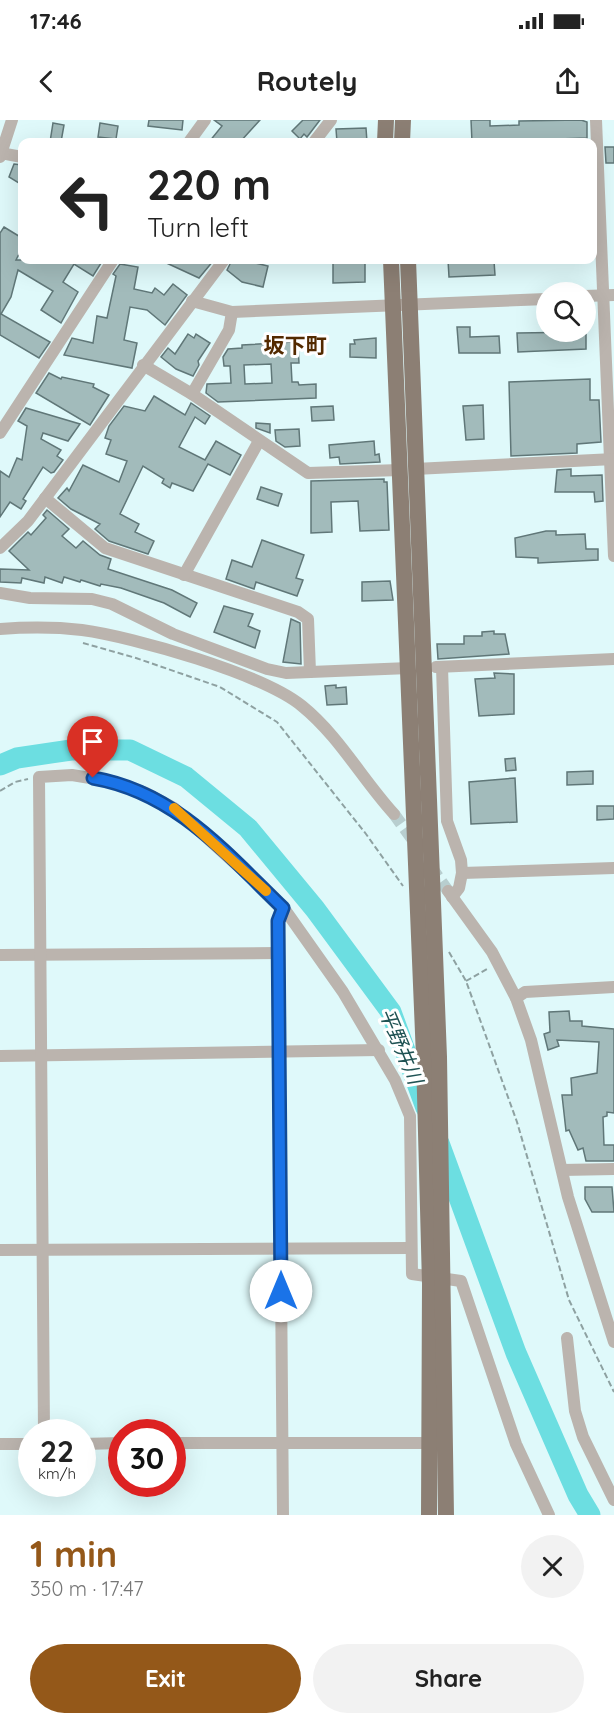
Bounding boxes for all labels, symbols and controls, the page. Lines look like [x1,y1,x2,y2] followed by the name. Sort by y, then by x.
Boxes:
[30,7,82,35] text: 17:46
[257,64,357,98] text: Routely
[30,65,63,98] icon: back
[551,65,584,98] icon: share
[147,158,271,211] text: 220 m
[48,162,126,240] icon: left
[147,210,249,244] text: Turn left
[536,282,596,342] map controls
[536,282,596,342] button: search
[264,332,327,358] district label: 坂下町
[67,716,118,778] pin
[76,725,109,758] icon: arrive
[374,1004,429,1089] water label: 平野井川
[249,1259,313,1323] position arrow
[108,1419,186,1497] speed limit sign: 30
[40,1432,74,1470] text: 22
[38,1464,76,1483] text: km/h
[30,1531,117,1576] text: 1 min
[521,1535,584,1598] button: close
[30,1576,143,1601] text: 350 m · 17:47
[30,1644,301,1713] button: Exit
[313,1644,584,1713] button: Share

